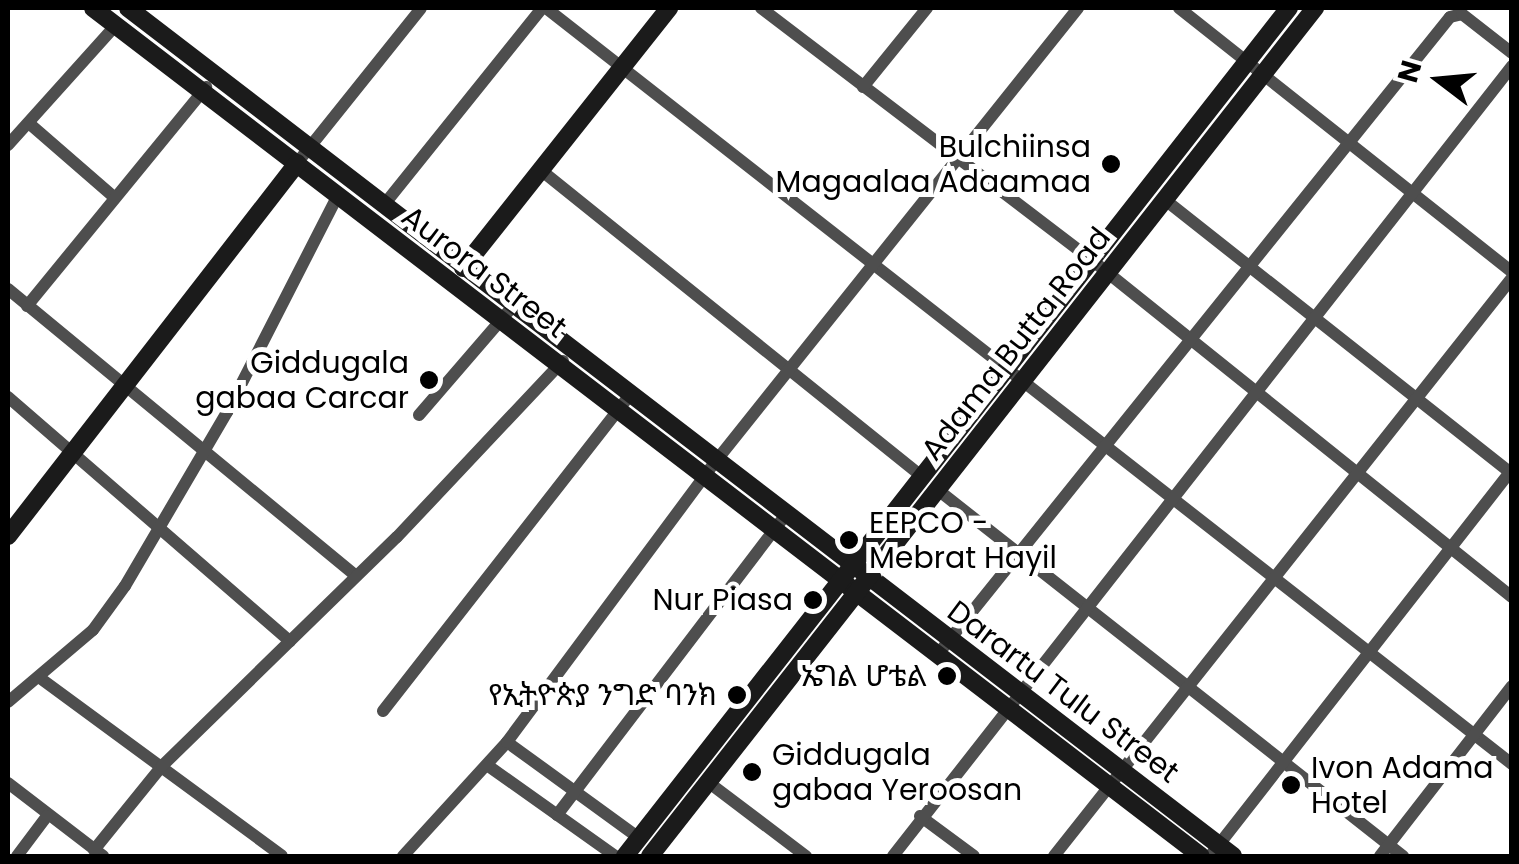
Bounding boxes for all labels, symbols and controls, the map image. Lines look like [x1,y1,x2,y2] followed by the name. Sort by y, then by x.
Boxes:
[1389,30,1489,130] north arrow
[1388,56,1431,87] text: N
[776,129,1091,200] place label: Bulchiinsa Magaalaa Adaamaa
[1100,153,1122,175] marker: Bulchiinsa Magaalaa Adaamaa
[394,198,574,346] street label: Aurora Street
[914,220,1118,468] street label: Adama Butta Road
[195,345,409,416] place label: Giddugala gabaa Carcar
[418,369,440,391] marker: Giddugala gabaa Carcar
[869,505,1057,576] place label: EEPCO - Mebrat Hayil
[838,529,860,551] marker: EEPCO - Mebrat Hayil
[653,582,793,618] place label: Nur Piasa
[802,589,824,611] marker: Nur Piasa
[940,593,1186,791] street label: Darartu Tulu Street
[801,658,927,694] place label: ኤግል ሆቴል
[936,665,958,687] marker: ኤግል ሆቴል
[488,677,717,713] place label: የኢትዮጵያ ንግድ ባንክ
[726,684,748,706] marker: የኢትዮጵያ ንግድ ባንክ
[772,737,1022,808] place label: Giddugala gabaa Yeroosan
[1311,750,1494,820] place label: Ivon Adama Hotel
[741,761,763,783] marker: Giddugala gabaa Yeroosan
[1280,774,1302,796] marker: Ivon Adama Hotel

